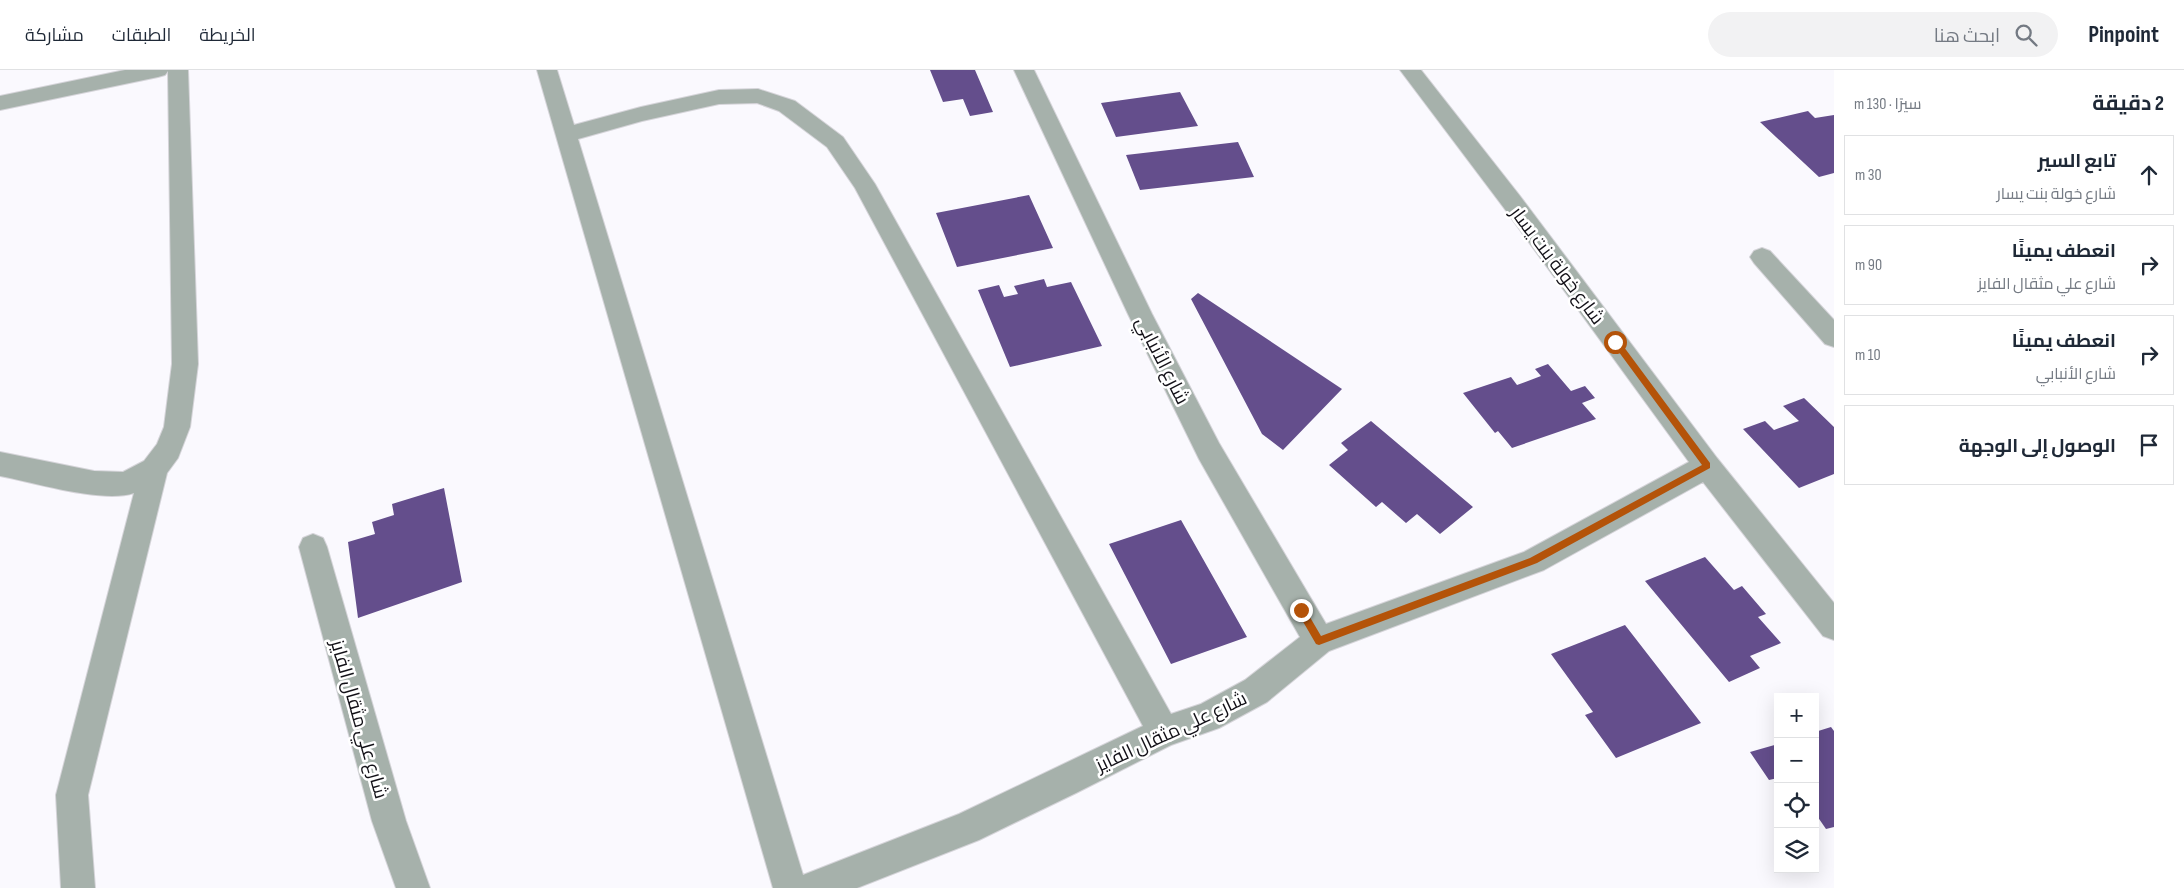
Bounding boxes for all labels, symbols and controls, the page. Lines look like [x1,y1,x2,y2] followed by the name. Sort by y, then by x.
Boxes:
[1708,12,2058,57] search box
[2088,20,2159,49] text: Pinpoint
[2012,21,2040,49] icon: search
[25,25,84,46] text: مشاركة
[112,25,171,46] text: الطبقات
[199,25,256,46] text: الخريطة
[1934,25,2000,48] text: ابحث هنا
[2092,91,2164,116] text: 2 دقيقة
[1854,95,1922,114] text: سيرًا · 130 m
[2037,150,2116,173] text: تابع السير
[2135,161,2163,189] icon: ahead
[1855,166,1882,185] text: 30 m
[1997,185,2116,204] text: شارع خولة بنت يسار
[1504,202,1609,330] street label: شارع خولة بنت يسار
[2012,240,2116,263] text: انعطف يمينًا
[2135,251,2163,279] icon: right
[1855,256,1882,275] text: 90 m
[1978,275,2116,294] text: شارع علي مثقال الفايز
[1128,313,1194,409] street label: شارع الأنبابي
[2012,330,2116,353] text: انعطف يمينًا
[1604,331,1627,354] route start
[2135,341,2163,369] icon: right
[1855,346,1881,365] text: 10 m
[2036,365,2116,384] text: شارع الأنبابي
[2135,431,2163,459] icon: arrive
[1959,435,2116,458] text: الوصول إلى الوجهة
[1290,599,1313,622] route end
[323,636,392,802] street label: شارع علي مثقال الفايز
[1091,687,1252,780] street label: شارع علي مثقال الفايز
[1774,693,1819,873] map controls
[1774,693,1819,738] button: +
[1774,738,1819,783] button: −
[1774,783,1819,828] button: locate
[1774,828,1819,873] button: layers

